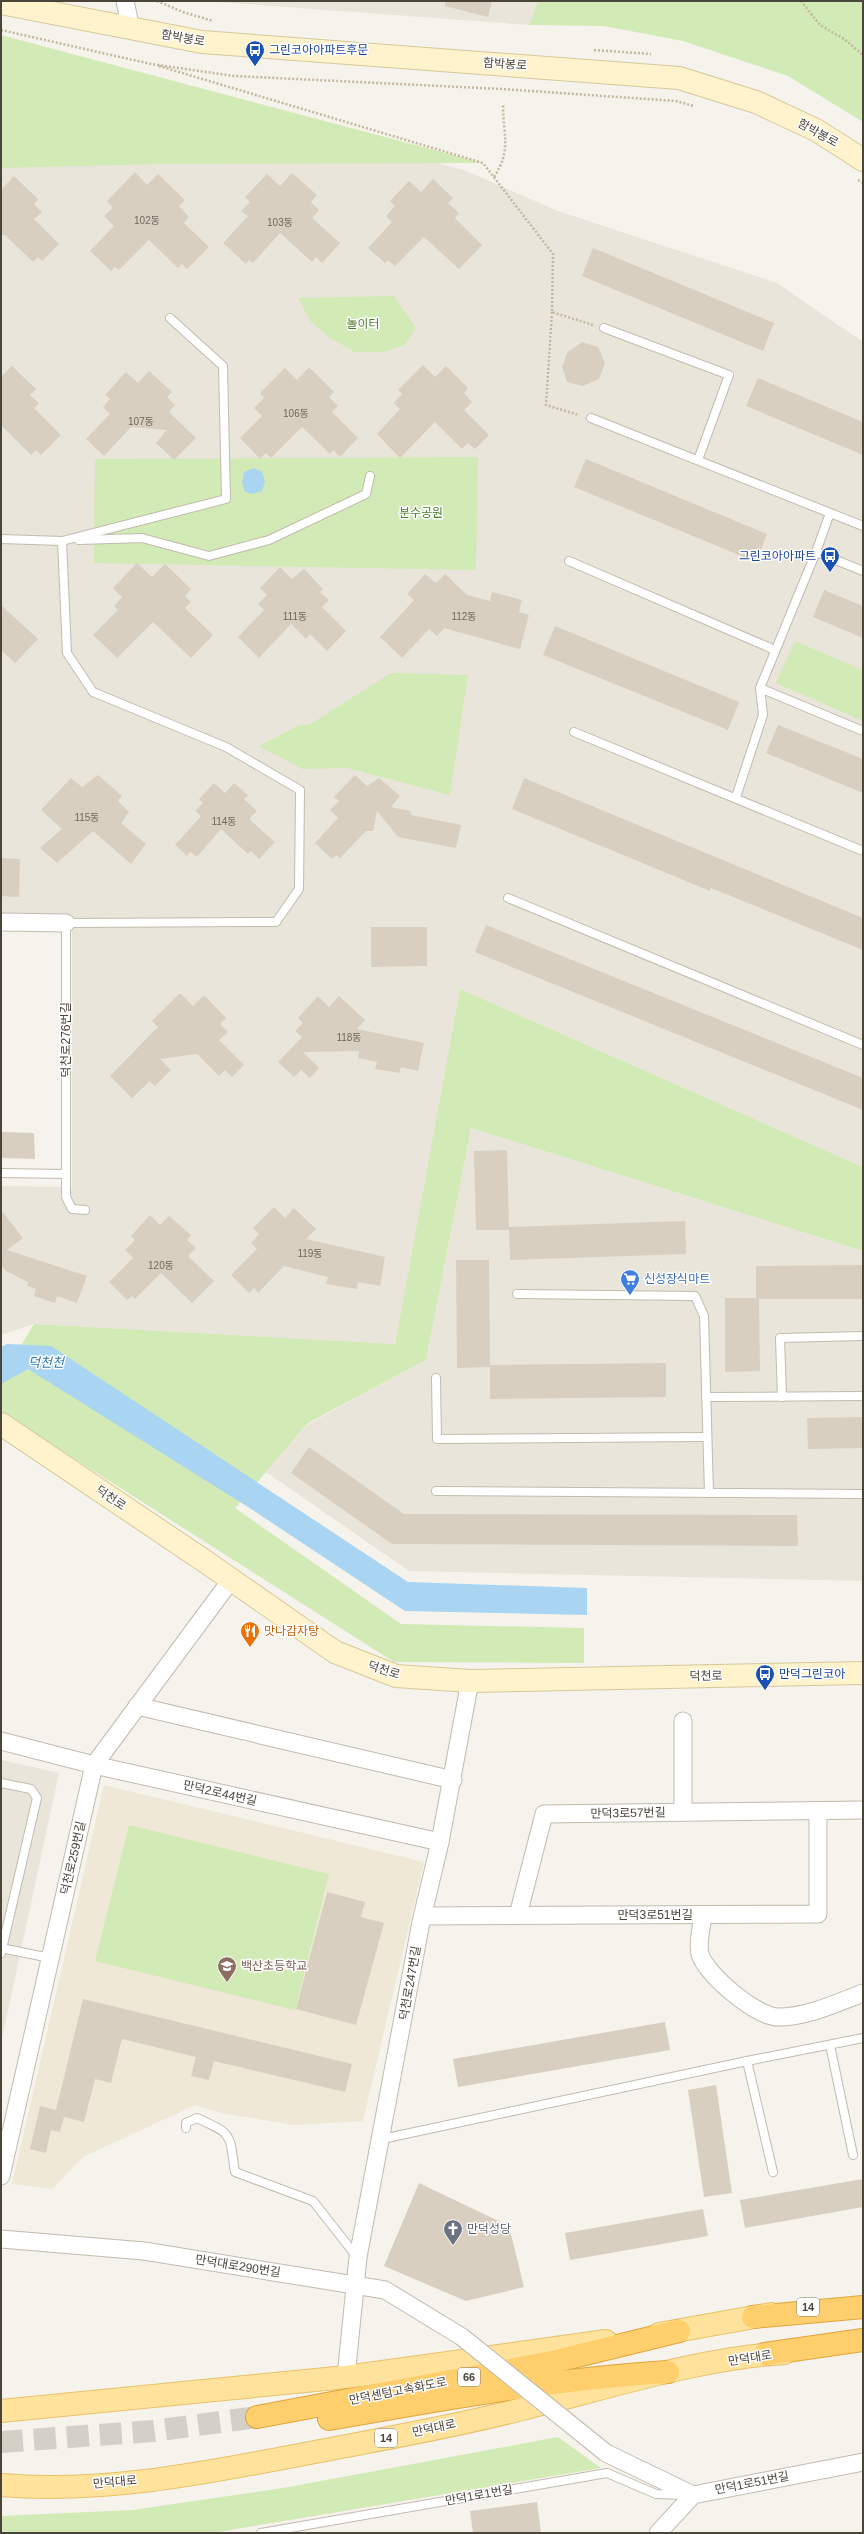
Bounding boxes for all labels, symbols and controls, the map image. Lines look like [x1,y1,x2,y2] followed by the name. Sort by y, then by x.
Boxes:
[160,27,206,49] street label: 함박봉로
[244,39,266,67] bus stop icon: 그린코아아파트후문
[269,43,368,57] place label: 그린코아아파트후문
[482,55,528,73] street label: 함박봉로
[795,116,841,150] street label: 함박봉로
[134,215,160,226] house number: 102동
[267,217,293,228] house number: 103동
[346,317,380,331] park label: 놀이터
[283,408,309,419] house number: 106동
[128,416,154,427] house number: 107동
[399,506,443,520] park label: 분수공원
[819,545,841,573] bus stop icon: 그린코아아파트
[739,549,816,563] place label: 그린코아아파트
[283,611,307,622] house number: 111동
[451,611,477,622] house number: 112동
[74,812,100,823] house number: 115동
[211,816,237,827] house number: 114동
[59,1002,73,1078] street label: 덕천로276번길
[336,1032,362,1043] house number: 118동
[297,1248,323,1259] house number: 119동
[148,1260,174,1271] house number: 120동
[619,1268,641,1296] supermarket icon: 신성장식마트
[644,1272,710,1286] place label: 신성장식마트
[28,1355,65,1370] water label: 덕천천
[93,1483,129,1513] street label: 덕천로
[239,1620,261,1648] restaurant icon: 맛나감자탕
[264,1624,319,1638] place label: 맛나감자탕
[366,1658,402,1682] street label: 덕천로
[754,1663,776,1691] bus stop icon: 만덕그린코아
[779,1667,845,1681] place label: 만덕그린코아
[689,1669,723,1683] street label: 덕천로
[182,1778,258,1808] street label: 만덕2로44번길
[590,1805,666,1821] street label: 만덕3로57번길
[58,1820,88,1896] street label: 덕천로259번길
[617,1908,693,1922] street label: 만덕3로51번길
[397,1945,423,2021] street label: 덕천로247번길
[216,1955,238,1983] school or university icon: 백산초등학교
[241,1959,307,1973] place label: 백산초등학교
[442,2218,464,2246] church icon: 만덕성당
[467,2222,511,2236] place label: 만덕성당
[194,2252,282,2280] street label: 만덕대로290번길
[797,2298,819,2316] road number: 14
[727,2348,773,2368] street label: 만덕대로
[458,2368,480,2386] road number: 66
[348,2375,448,2407] street label: 만덕센텀고속화도로
[411,2417,457,2439] street label: 만덕대로
[375,2429,397,2447] road number: 14
[714,2469,790,2497] street label: 만덕1로51번길
[92,2473,138,2491] street label: 만덕대로
[444,2482,514,2508] street label: 만덕1로1번길

